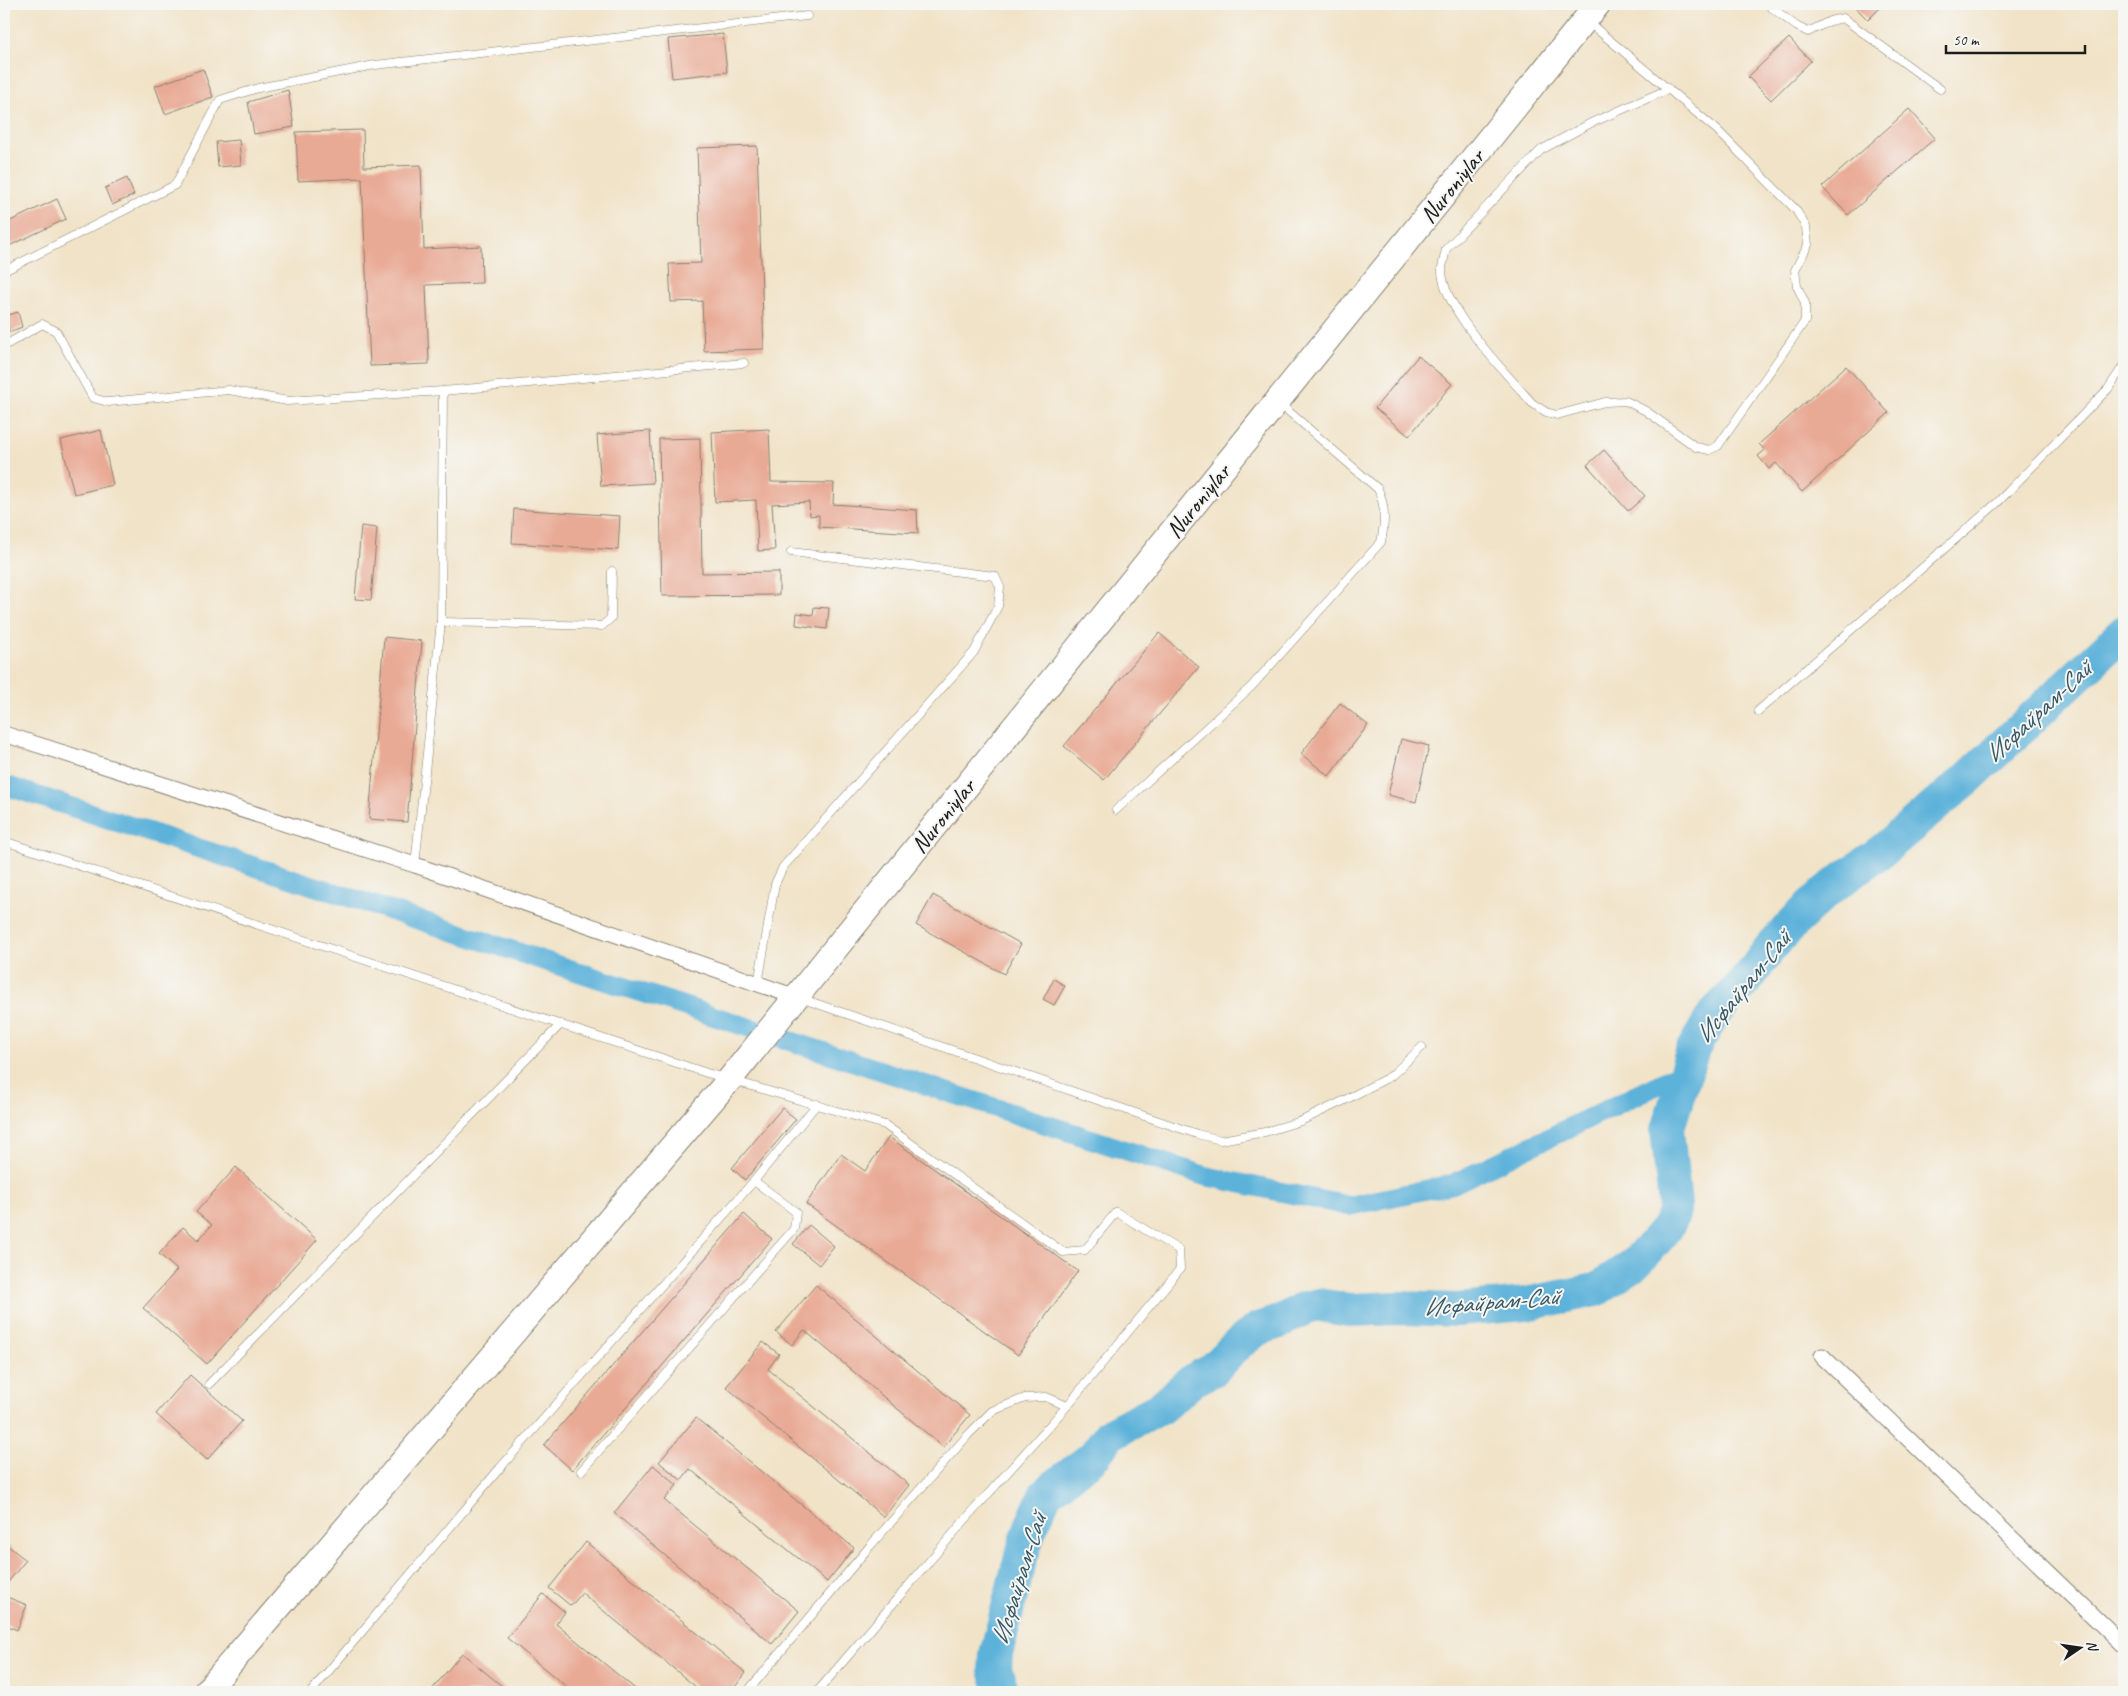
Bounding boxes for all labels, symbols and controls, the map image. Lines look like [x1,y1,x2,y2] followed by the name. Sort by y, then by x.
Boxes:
[1946,22,2084,54] scale bar
[1953,31,1980,50] text: 50 m
[1413,141,1493,229] street label: Nuroniylar
[1159,456,1239,544] street label: Nuroniylar
[1978,651,2102,770] water label: Исфайрам-Сай
[904,771,984,859] street label: Nuroniylar
[1688,921,1801,1050] water label: Исфайрам-Сай
[1422,1280,1564,1324] water label: Исфайрам-Сай
[984,1505,1055,1648] water label: Исфайрам-Сай
[2056,1624,2106,1674] north arrow
[2083,1639,2102,1654] text: N

